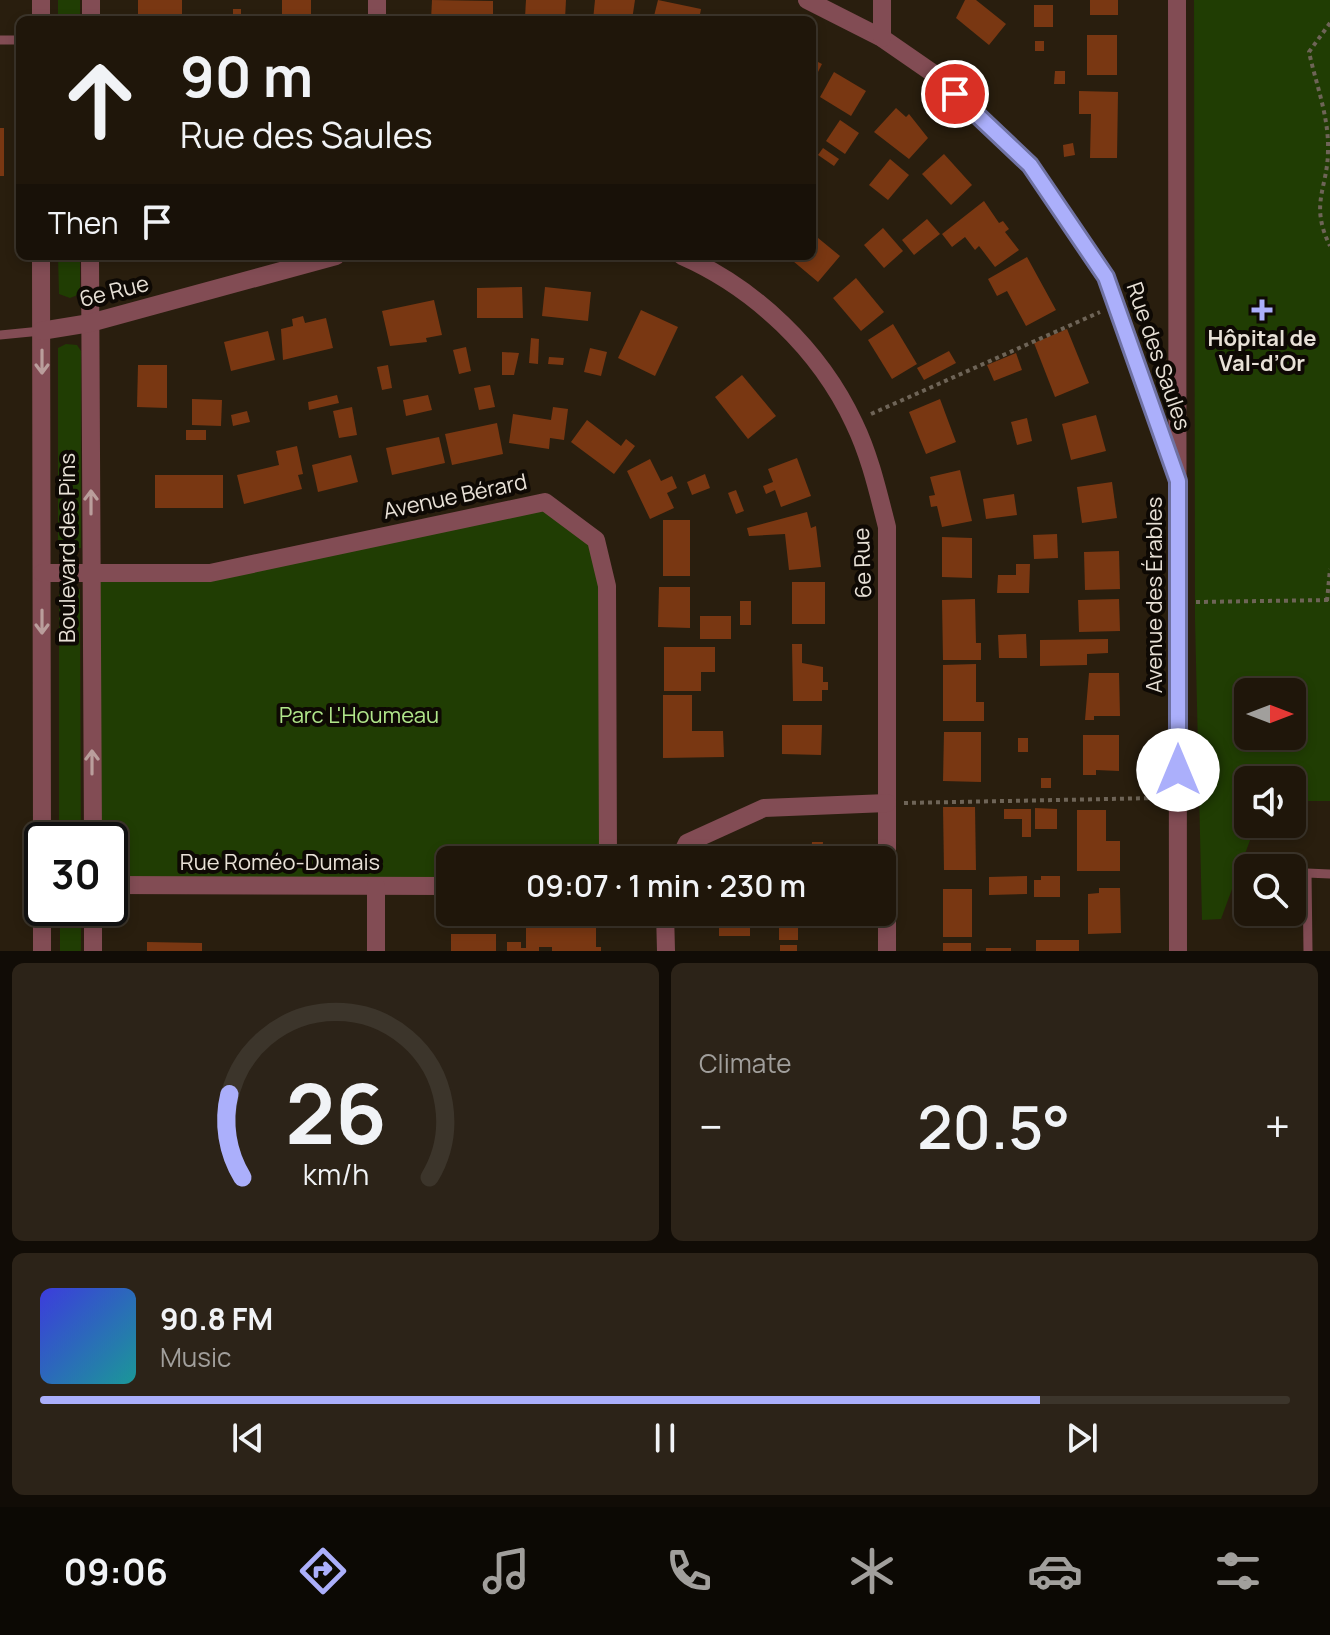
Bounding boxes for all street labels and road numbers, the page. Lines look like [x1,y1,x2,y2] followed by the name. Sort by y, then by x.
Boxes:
[76,268,152,314] street label: 6e Rue
[1120,278,1198,434] street label: Rue des Saules
[52,453,82,643] street label: Boulevard des Pins
[380,466,530,526] street label: Avenue Bérard
[1139,497,1169,693] street label: Avenue des Érables
[846,527,878,599] street label: 6e Rue
[180,847,380,877] street label: Rue Roméo-Dumais

